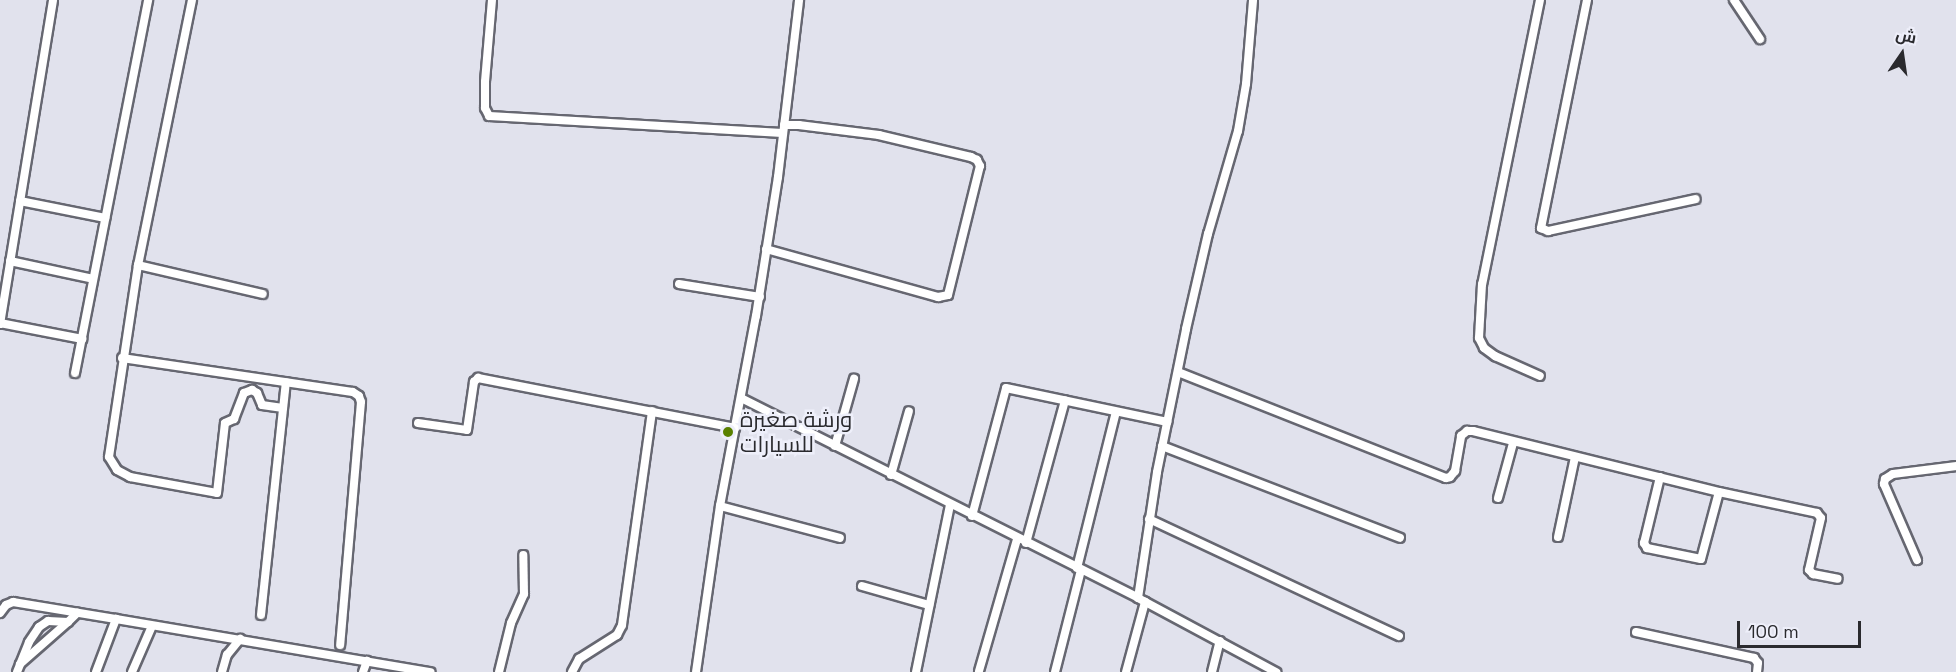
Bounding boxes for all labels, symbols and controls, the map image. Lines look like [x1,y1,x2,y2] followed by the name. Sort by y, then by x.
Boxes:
[1894,23,1919,49] text: ش
[1872,24,1932,84] north arrow
[740,406,852,458] place label: ورشة صغيرة للسيارات
[721,425,735,439] marker: ورشة صغيرة للسيارات
[1740,609,1864,647] scale bar
[1748,620,1799,643] text: 100 m

